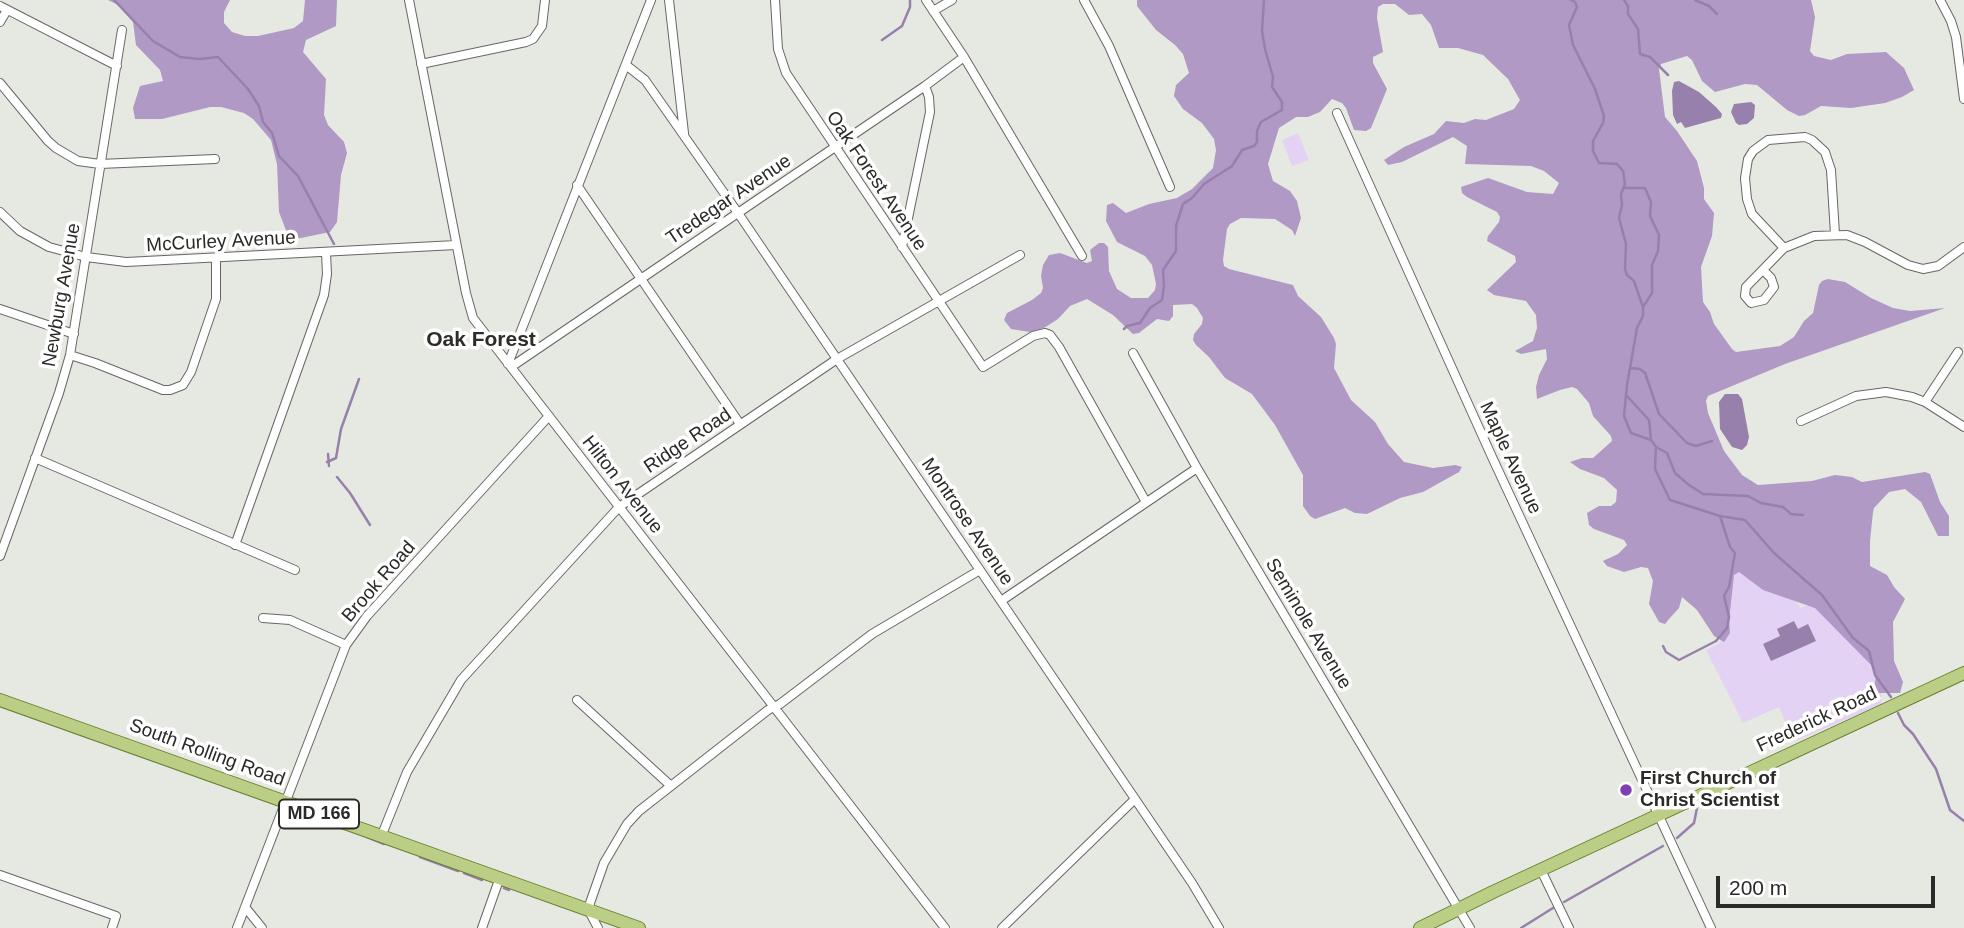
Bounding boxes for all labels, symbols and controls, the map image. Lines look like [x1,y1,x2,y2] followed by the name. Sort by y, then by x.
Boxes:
[821,107,931,255] street label: Oak Forest Avenue
[662,150,796,250] street label: Tredegar Avenue
[38,221,86,369] street label: Newburg Avenue
[146,227,296,257] street label: McCurley Avenue
[426,327,536,353] district label: Oak Forest
[1474,398,1546,518] street label: Maple Avenue
[640,403,736,479] street label: Ridge Road
[577,432,667,538] street label: Hilton Avenue
[916,454,1018,590] street label: Montrose Avenue
[337,537,421,627] street label: Brook Road
[1260,554,1356,694] street label: Seminole Avenue
[1753,682,1881,758] street label: Frederick Road
[126,714,288,792] street label: South Rolling Road
[1640,768,1779,812] place label: First Church of Christ Scientist
[1618,782,1634,798] marker: First Church of Christ Scientist
[279,800,359,828] road number: MD 166
[1719,862,1938,906] scale bar
[1729,876,1787,899] text: 200 m

